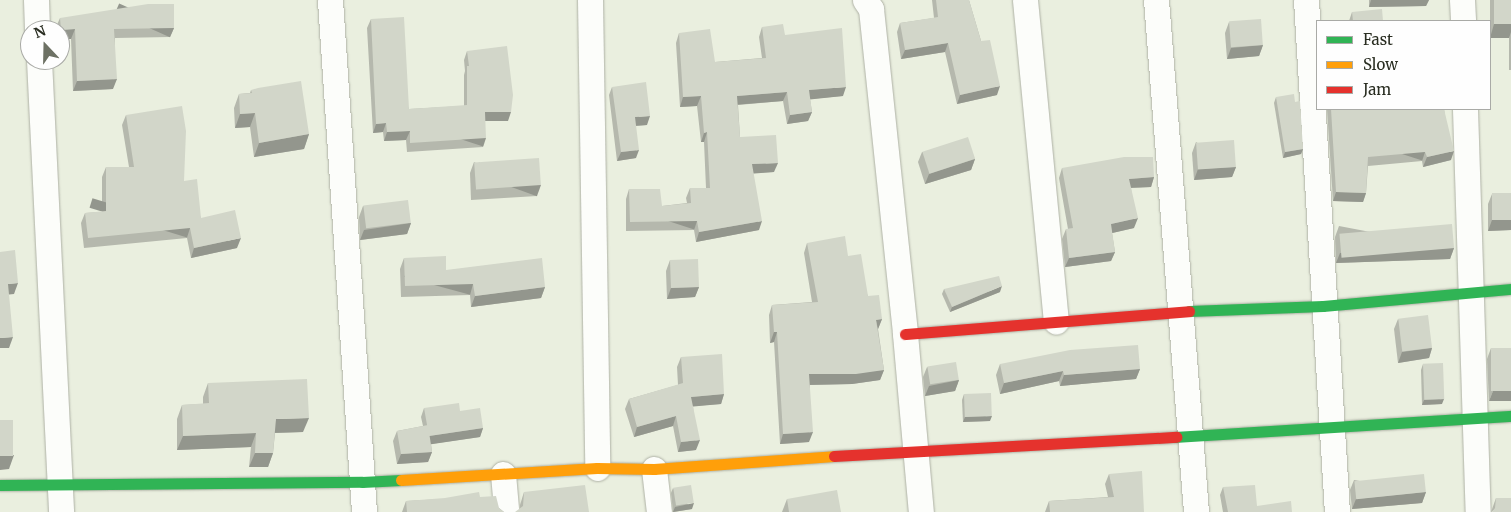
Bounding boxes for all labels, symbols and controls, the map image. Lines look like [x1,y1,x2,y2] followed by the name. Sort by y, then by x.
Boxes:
[20,20,70,70] north arrow
[1316,20,1491,110] legend
[32,22,48,42] text: N
[1363,30,1393,49] text: Fast
[1363,55,1398,74] text: Slow
[1363,80,1391,99] text: Jam

